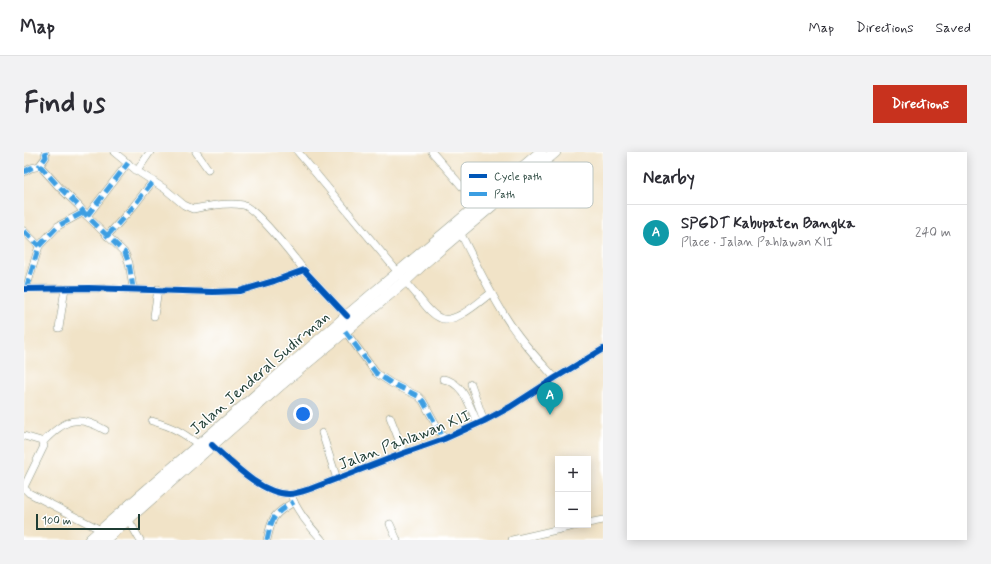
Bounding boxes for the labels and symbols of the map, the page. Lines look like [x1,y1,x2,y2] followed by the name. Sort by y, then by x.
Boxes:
[461,162,593,208] legend
[494,170,542,184] text: Cycle path
[494,188,515,202] text: Path
[186,307,334,440] street label: Jalan Jenderal Sudirman
[537,382,563,415] pin: A
[293,404,313,424] your location
[336,406,474,475] street label: Jalan Pahlawan XII
[36,512,140,531] scale bar

